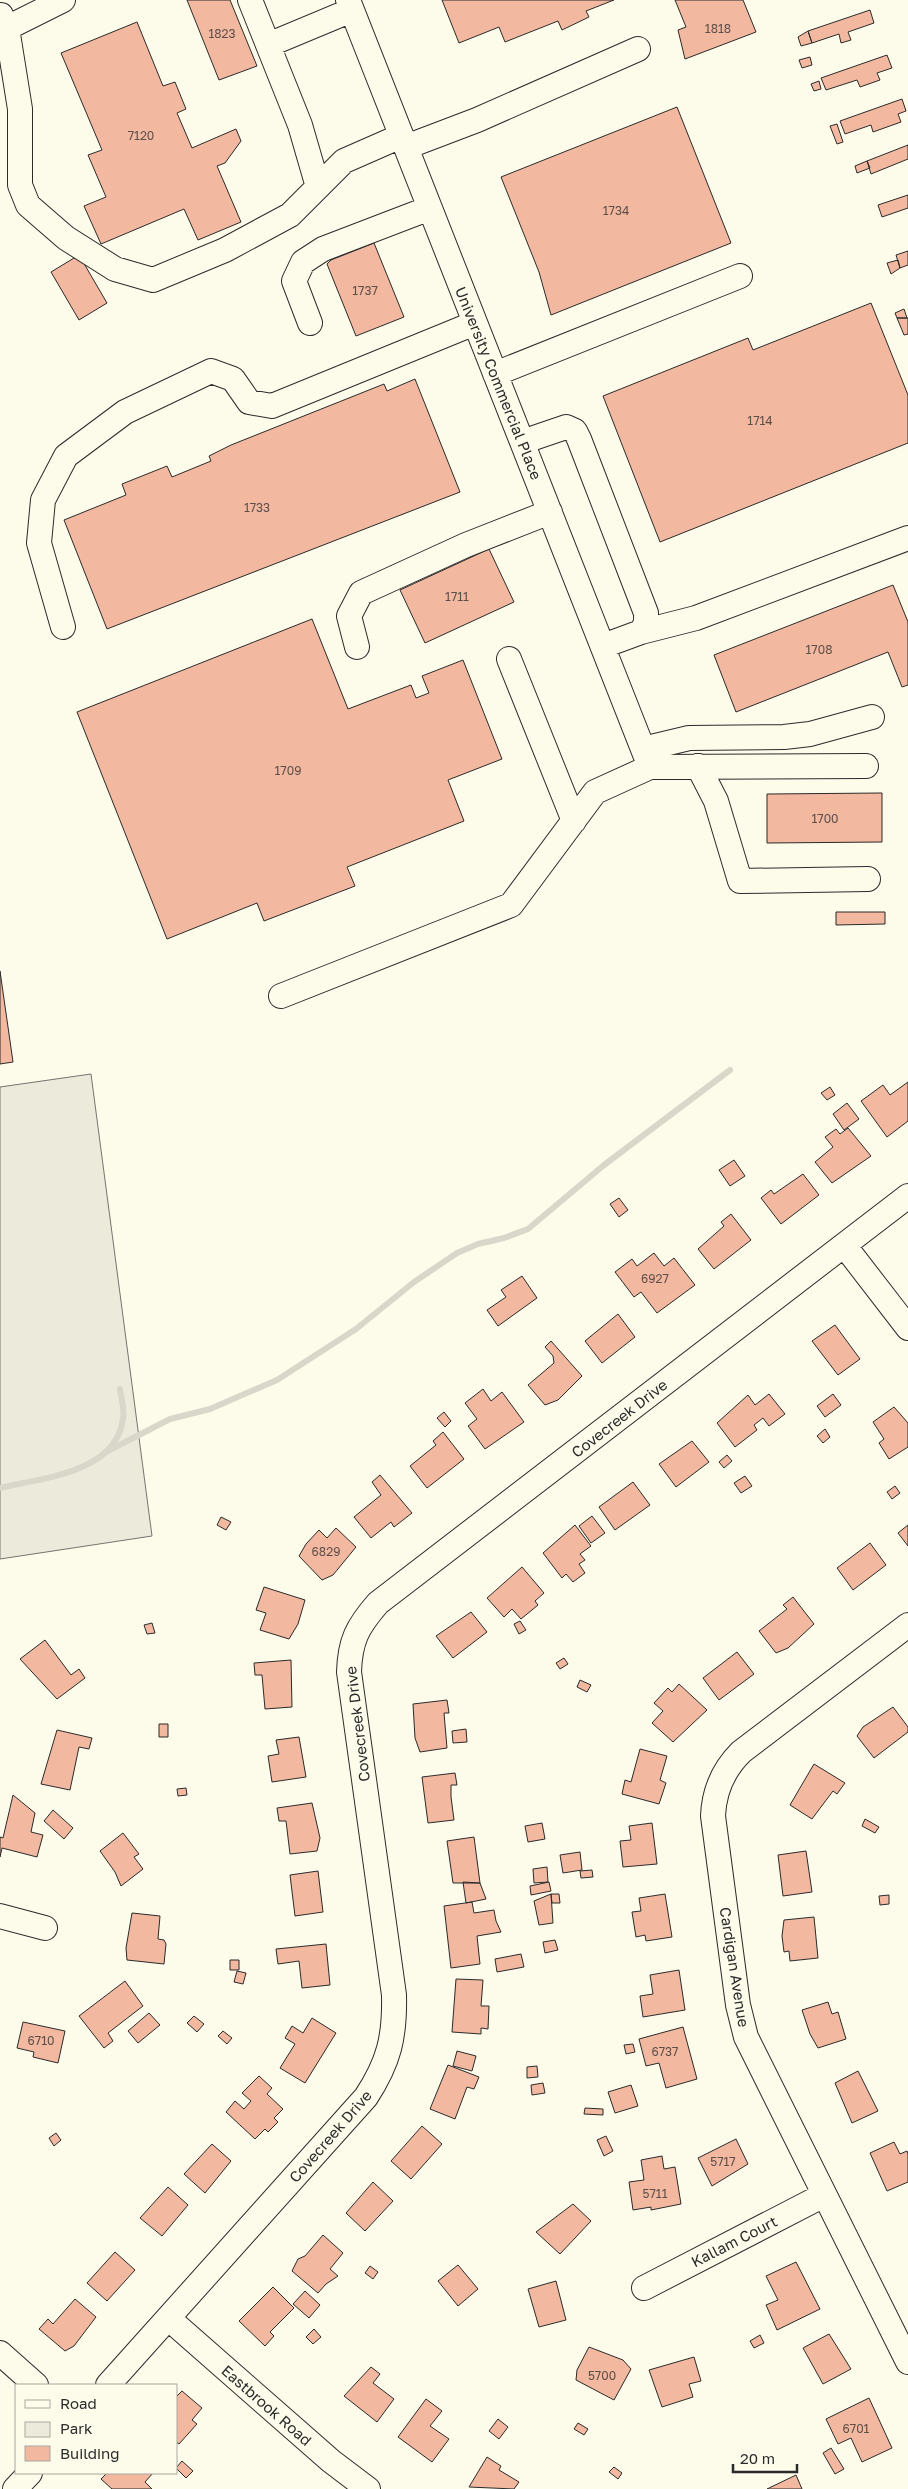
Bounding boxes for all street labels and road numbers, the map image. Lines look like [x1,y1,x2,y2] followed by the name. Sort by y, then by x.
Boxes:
[452,284,546,482] street label: University Commercial Place
[568,1375,671,1461] street label: Covecreek Drive
[341,1665,373,1783] street label: Covecreek Drive
[717,1906,753,2029] street label: Cardigan Avenue
[285,2086,375,2186] street label: Covecreek Drive
[688,2212,780,2270] street label: Kallam Court
[218,2361,316,2449] street label: Eastbrook Road

